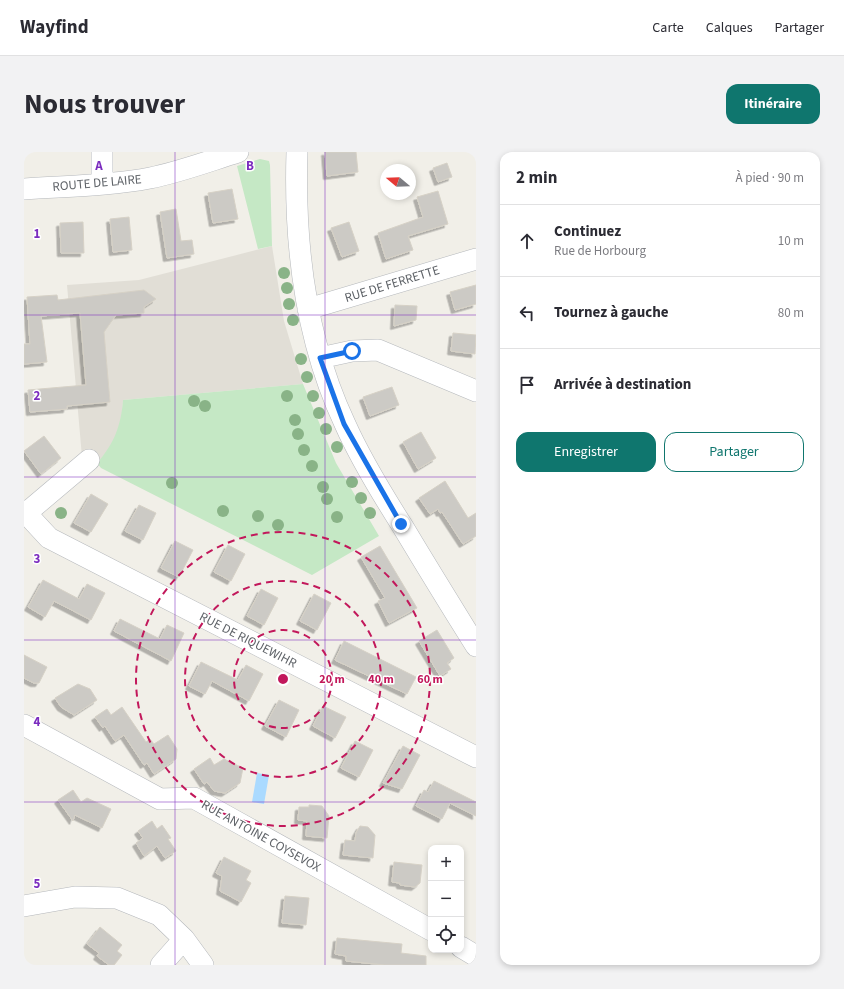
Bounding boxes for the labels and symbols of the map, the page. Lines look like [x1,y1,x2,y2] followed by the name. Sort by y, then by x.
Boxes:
[94,157,103,175] text: A
[246,157,254,175] text: B
[380,164,416,200] north arrow
[52,170,142,196] street label: ROUTE DE LAIRE
[34,225,41,243] text: 1
[342,261,442,307] street label: RUE DE FERRETTE
[343,342,361,360] route start
[34,387,41,405] text: 2
[392,515,410,533] route end
[34,550,41,568] text: 3
[196,608,300,673] street label: RUE DE RIQUEWIHR
[319,671,345,688] text: 20 m
[368,671,394,688] text: 40 m
[417,671,443,688] text: 60 m
[276,672,290,686] centre of rings
[34,713,41,731] text: 4
[198,796,324,877] street label: RUE ANTOINE COYSEVOX
[34,875,41,893] text: 5

